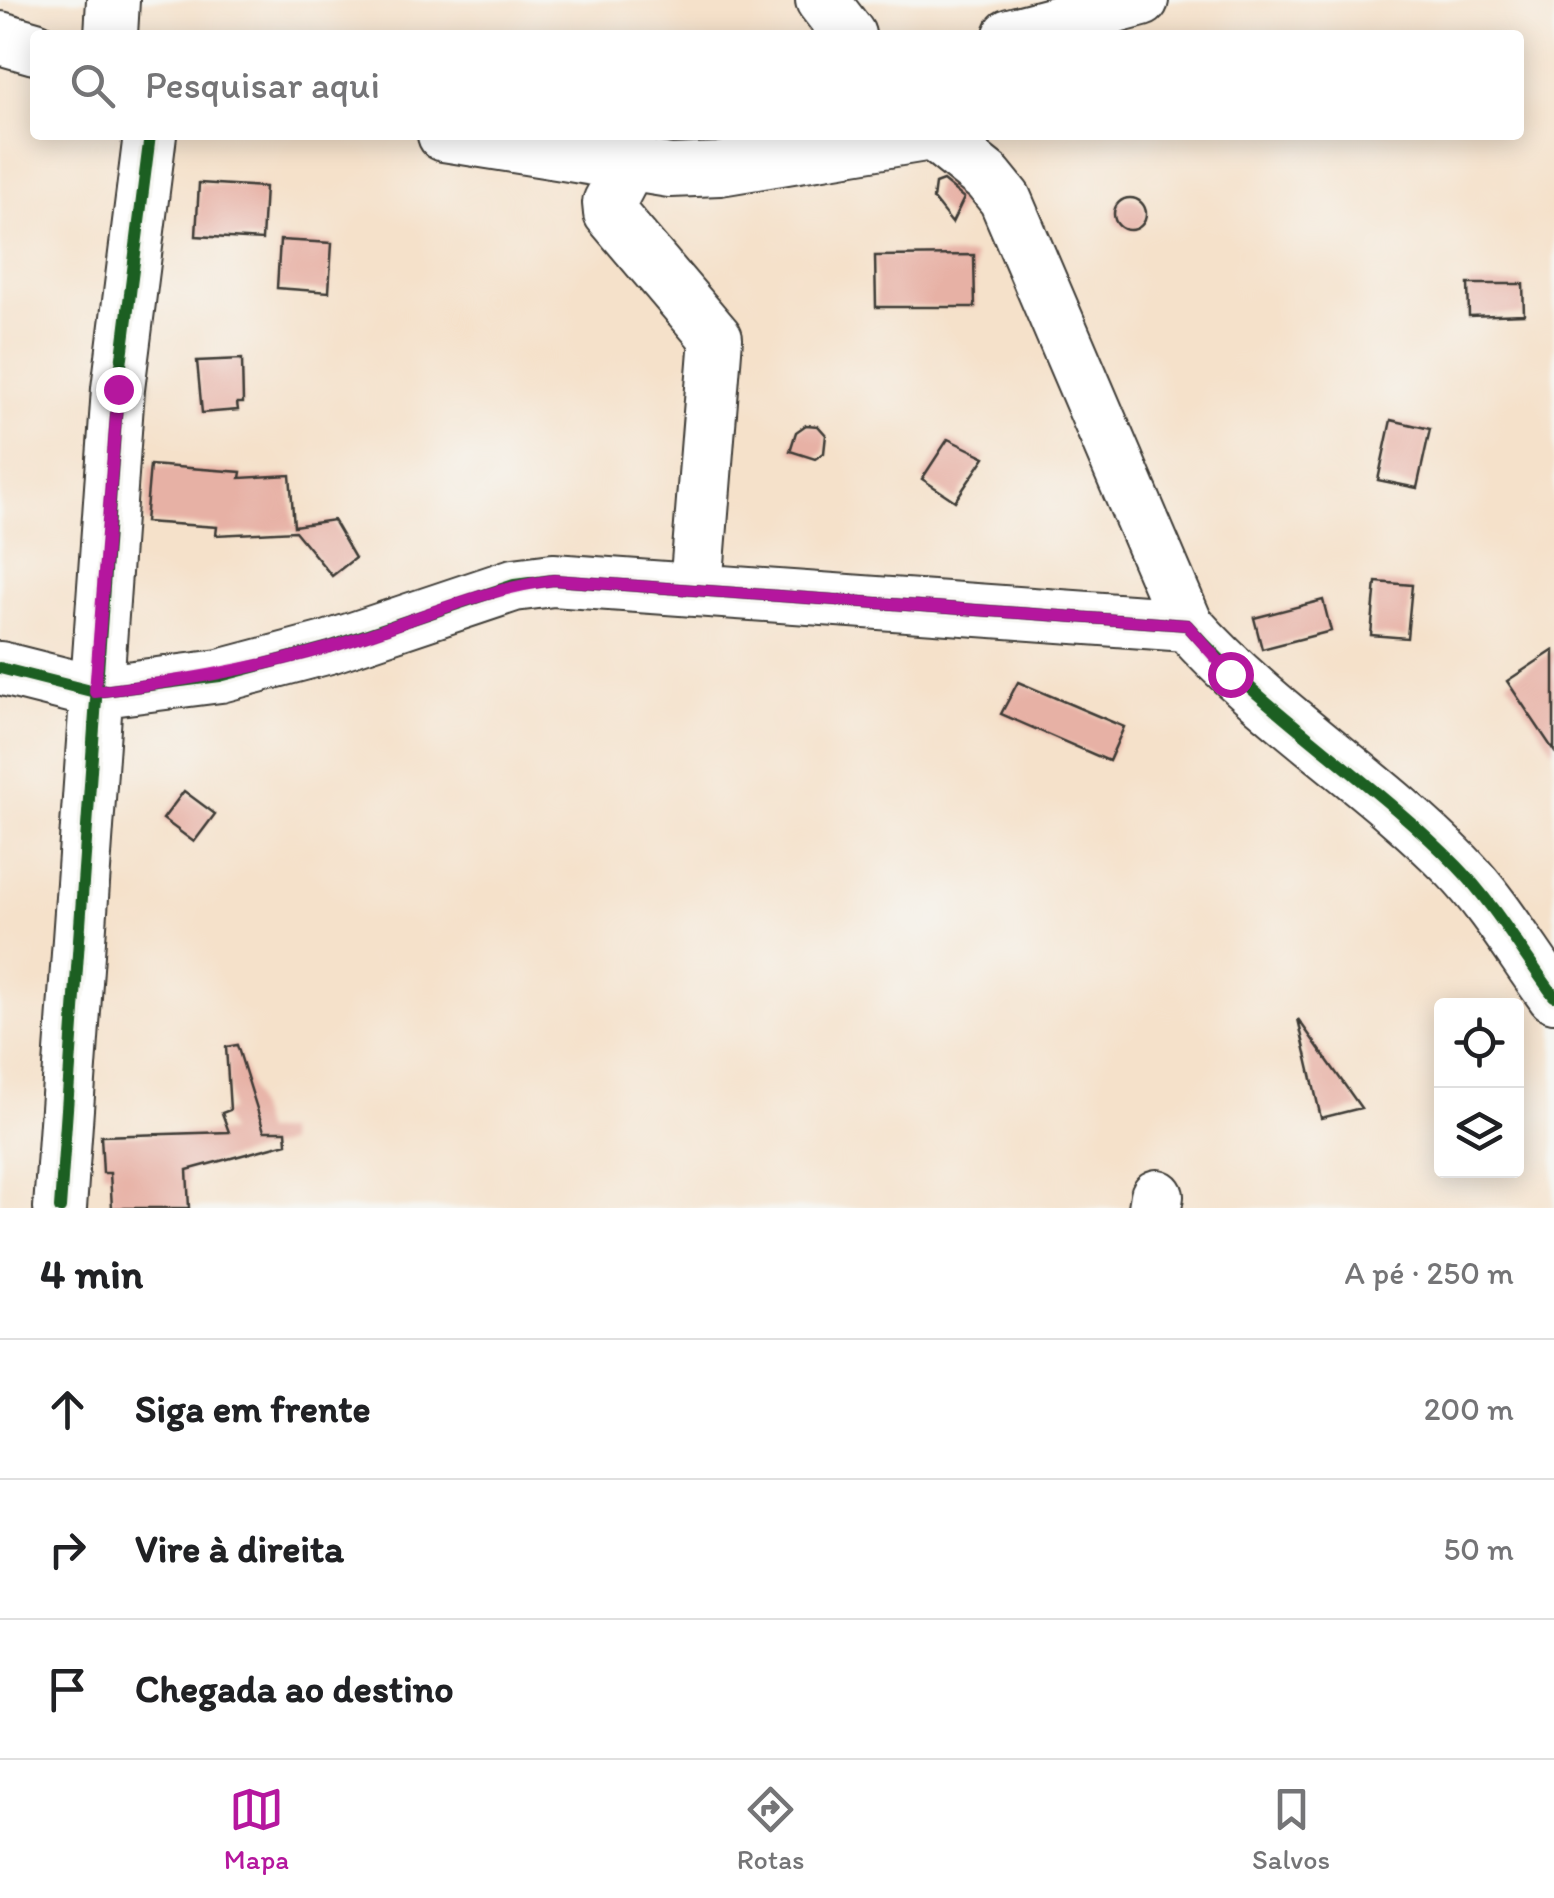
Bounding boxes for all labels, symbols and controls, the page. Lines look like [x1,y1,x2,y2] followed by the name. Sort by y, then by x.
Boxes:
[30,30,1524,140] search box
[65,58,120,113] icon: search
[145,62,380,108] text: Pesquisar aqui
[96,367,142,413] route end
[1208,652,1254,698] route start
[1434,998,1524,1178] map controls
[1434,998,1524,1088] button: locate
[1434,1088,1524,1178] button: layers
[40,1248,143,1299] text: 4 min
[1345,1254,1514,1292] text: A pé · 250 m
[40,1382,95,1437] icon: ahead
[135,1386,371,1432] text: Siga em frente
[1424,1390,1514,1428] text: 200 m
[40,1522,95,1577] icon: right
[135,1526,344,1572] text: Vire à direita
[1443,1530,1514,1568] text: 50 m
[40,1662,95,1717] icon: arrive
[135,1666,454,1712] text: Chegada ao destino
[224,1782,289,1876] tab: Mapa
[737,1782,804,1876] tab: Rotas
[1252,1782,1330,1876] tab: Salvos

